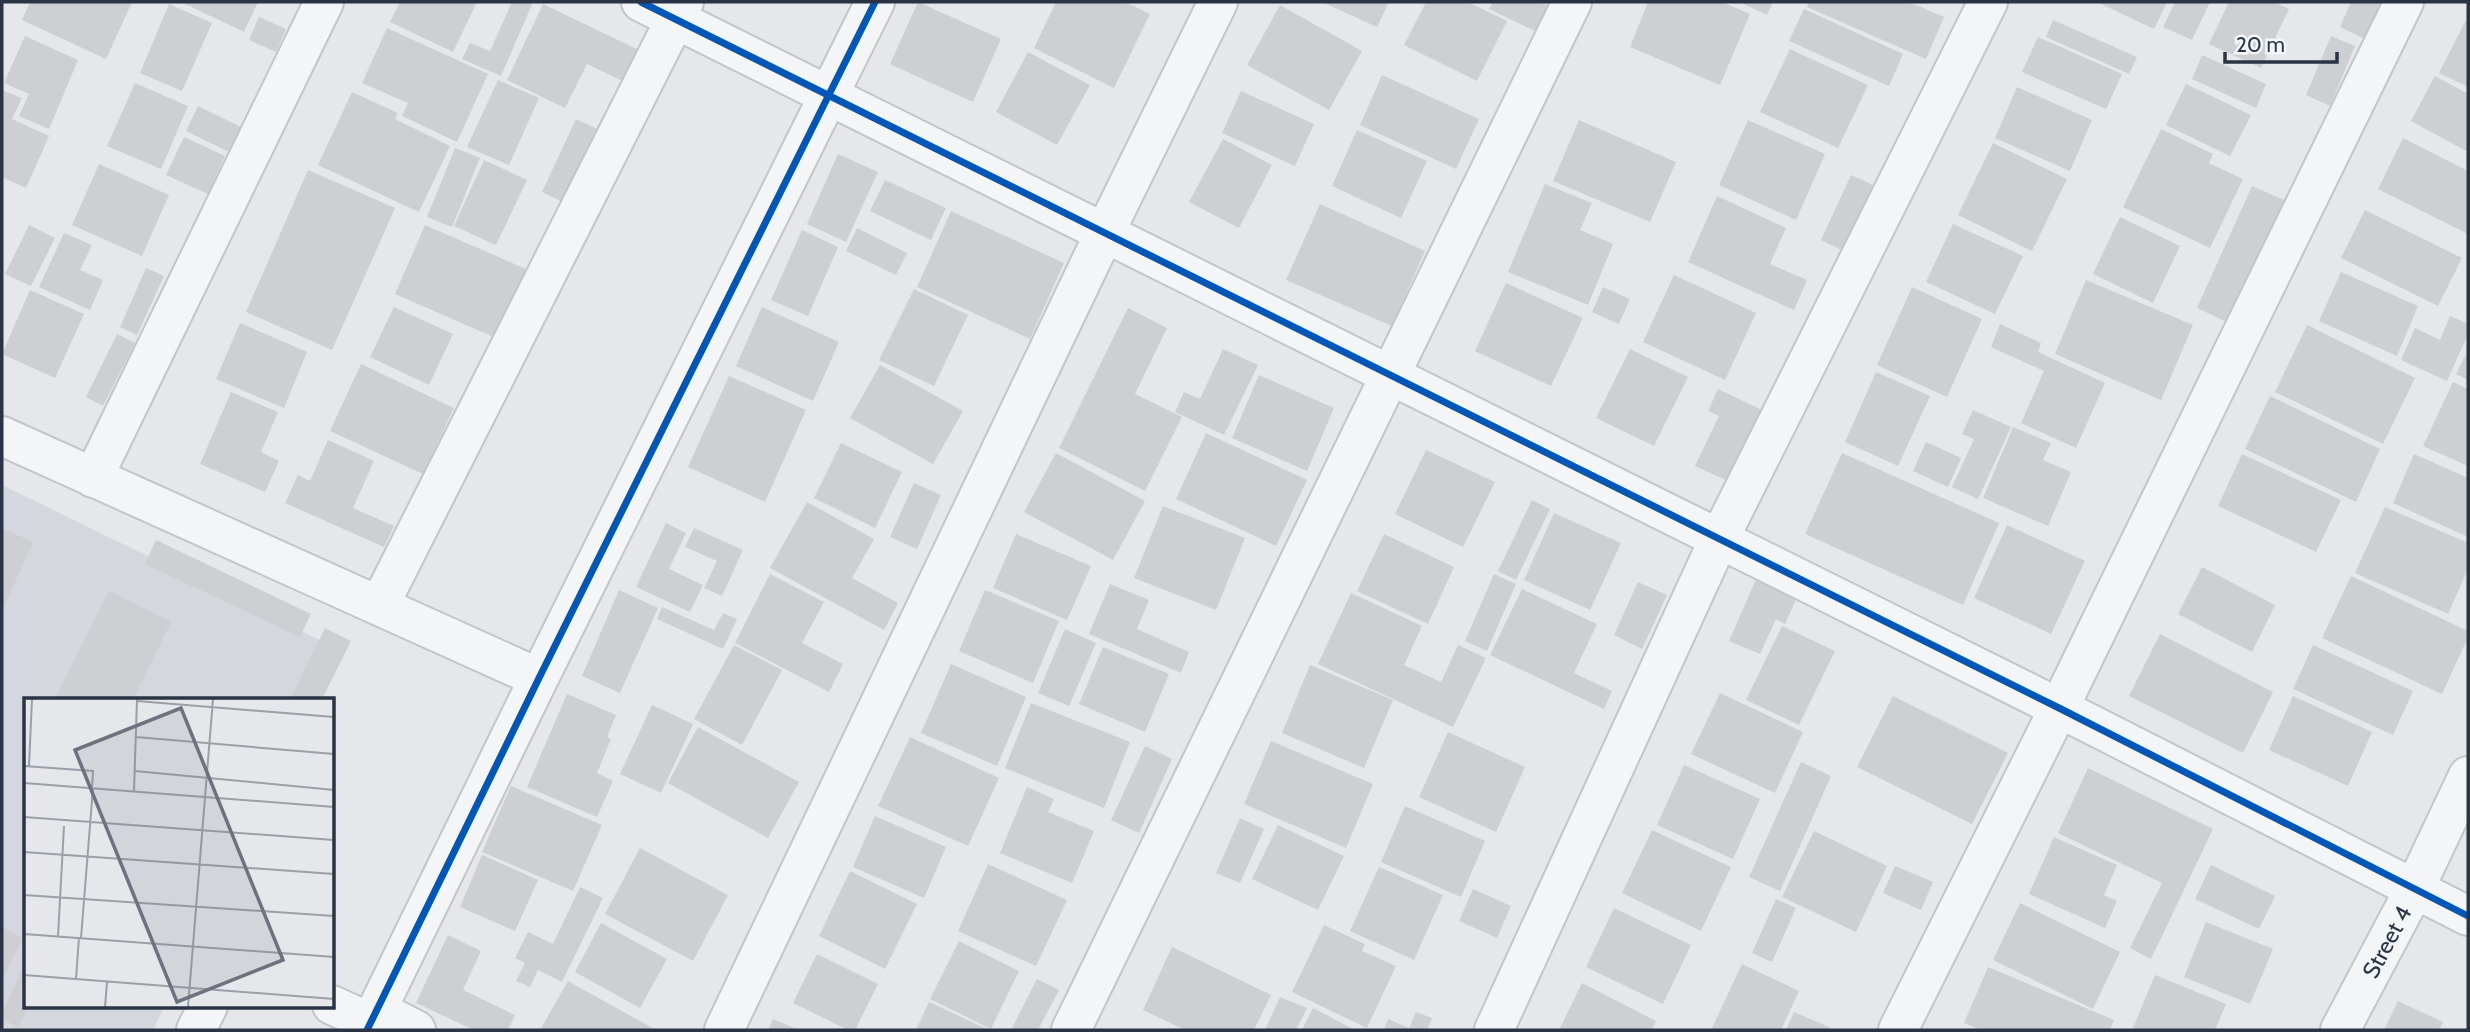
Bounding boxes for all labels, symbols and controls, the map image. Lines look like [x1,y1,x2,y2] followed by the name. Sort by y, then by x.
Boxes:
[2225,21,2337,65] scale bar
[2236,32,2285,57] text: 20 m
[24,698,334,1007] inset map
[2356,901,2418,983] street label: Street 4

